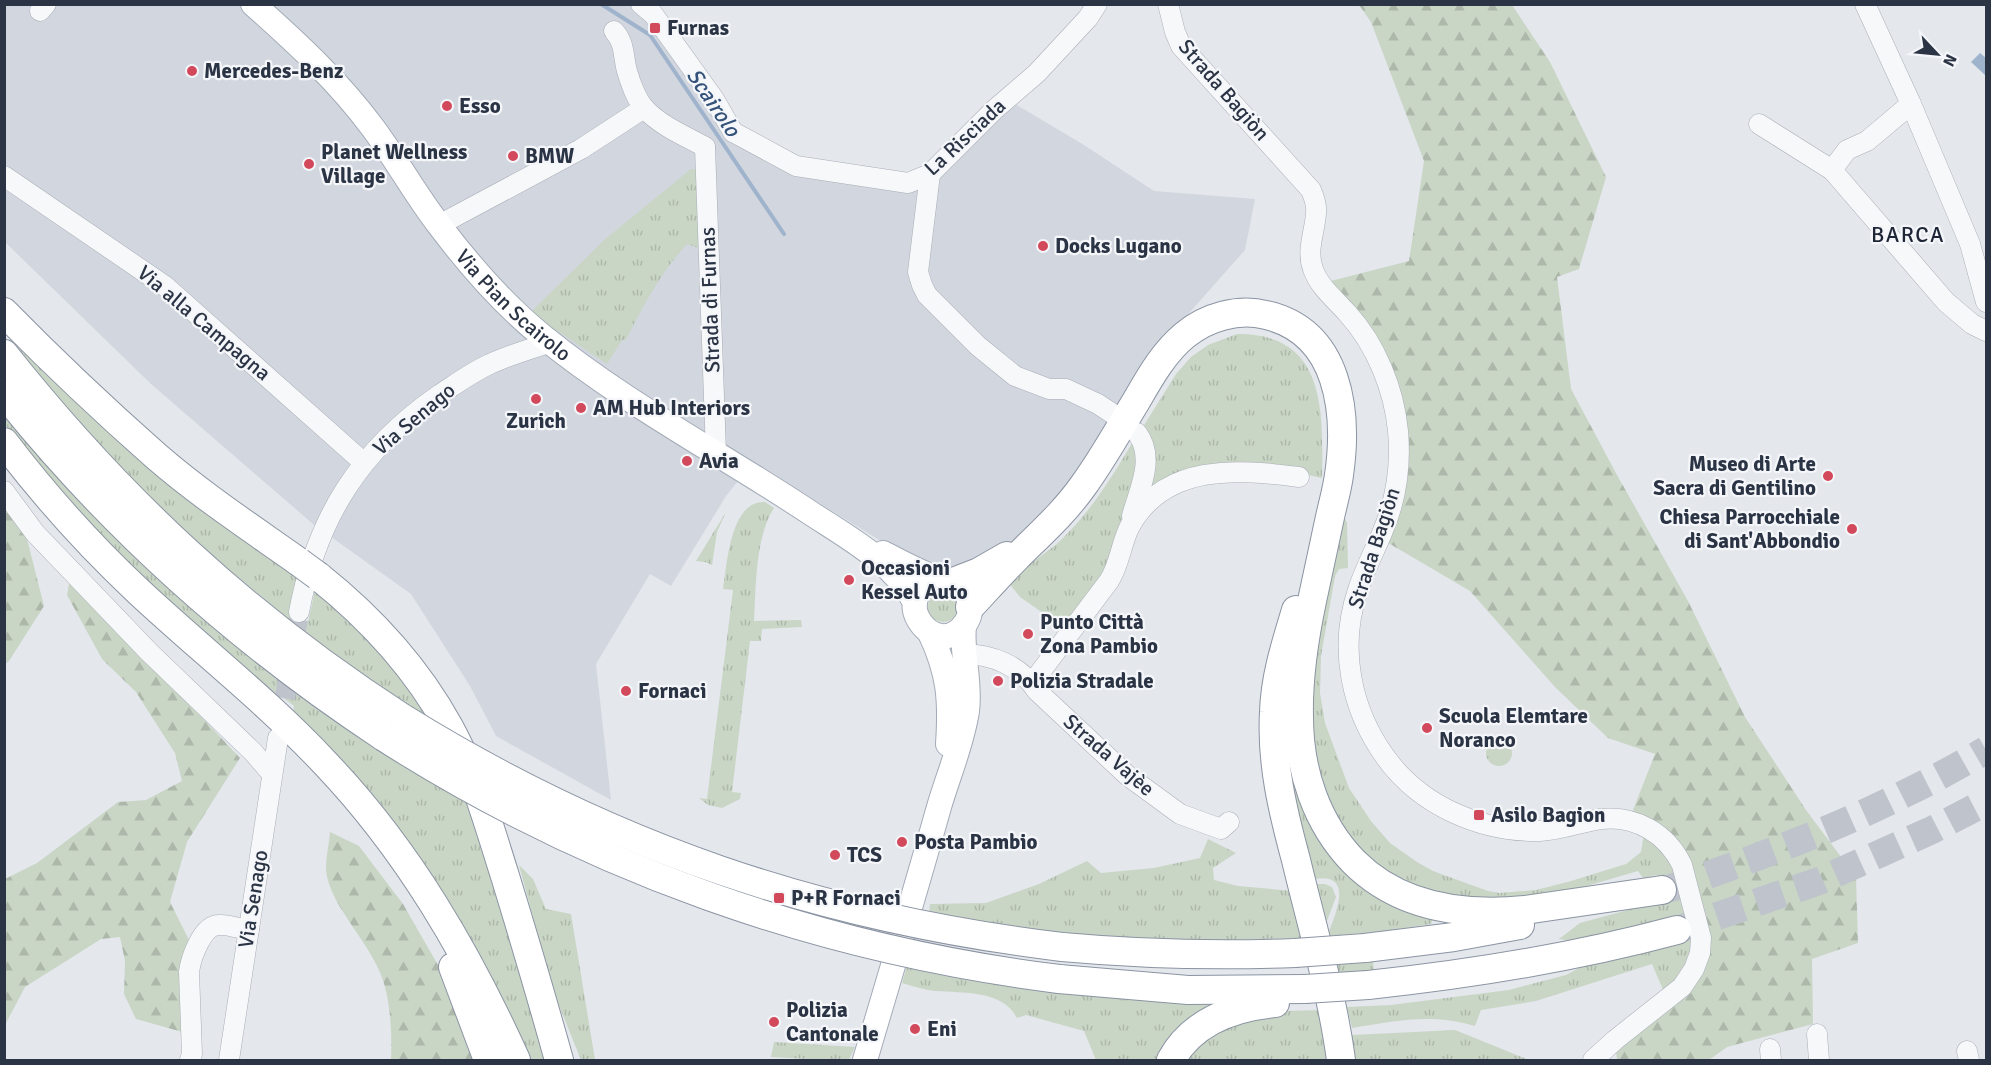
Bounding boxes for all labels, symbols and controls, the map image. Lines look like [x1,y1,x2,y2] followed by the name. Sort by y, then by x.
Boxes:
[667,15,729,41] place label: Furnas
[648,21,662,35] marker: Furnas
[1907,24,1967,84] north arrow
[1173,34,1275,146] street label: Strada Bagiòn
[1938,51,1961,70] text: N
[204,58,343,84] place label: Mercedes-Benz
[681,63,747,143] water label: Scairolo
[185,64,199,78] marker: Mercedes-Benz
[459,93,501,119] place label: Esso
[919,93,1011,181] street label: La Risciada
[440,99,454,113] marker: Esso
[321,139,467,189] place label: Planet Wellness Village
[525,143,574,169] place label: BMW
[506,149,520,163] marker: BMW
[302,157,316,171] marker: Planet Wellness Village
[1871,221,1945,248] district label: BARCA
[694,227,726,373] street label: Strada di Furnas
[1055,233,1182,259] place label: Docks Lugano
[1036,239,1050,253] marker: Docks Lugano
[450,244,576,367] street label: Via Pian Scairolo
[132,260,276,386] street label: Via alla Campagna
[368,377,460,461] street label: Via Senago
[529,392,543,406] marker: Zurich
[593,395,750,421] place label: AM Hub Interiors
[574,401,588,415] marker: AM Hub Interiors
[506,408,566,434] place label: Zurich
[699,448,739,474] place label: Avia
[1653,451,1816,501] place label: Museo di Arte Sacra di Gentilino
[680,454,694,468] marker: Avia
[1821,469,1835,483] marker: Museo di Arte Sacra di Gentilino
[1342,484,1406,612] street label: Strada Bagiòn
[1659,504,1840,554] place label: Chiesa Parrocchiale di Sant'Abbondio
[1845,522,1859,536] marker: Chiesa Parrocchiale di Sant'Abbondio
[861,555,968,605] place label: Occasioni Kessel Auto
[842,573,856,587] marker: Occasioni Kessel Auto
[1040,609,1158,659] place label: Punto Città Zona Pambio
[1021,627,1035,641] marker: Punto Città Zona Pambio
[1010,668,1154,694] place label: Polizia Stradale
[991,674,1005,688] marker: Polizia Stradale
[638,678,706,704] place label: Fornaci
[619,684,633,698] marker: Fornaci
[1439,703,1588,753] place label: Scuola Elemtare Noranco
[1058,708,1160,802] street label: Strada Vajèe
[1420,721,1434,735] marker: Scuola Elemtare Noranco
[1491,802,1606,828] place label: Asilo Bagion
[1472,808,1486,822] marker: Asilo Bagion
[914,829,1038,855] place label: Posta Pambio
[895,835,909,849] marker: Posta Pambio
[847,842,882,868] place label: TCS
[232,848,274,950] street label: Via Senago
[828,848,842,862] marker: TCS
[791,885,901,911] place label: P+R Fornaci
[772,891,786,905] marker: P+R Fornaci
[786,997,879,1047] place label: Polizia Cantonale
[767,1015,781,1029] marker: Polizia Cantonale
[927,1016,957,1042] place label: Eni
[908,1022,922,1036] marker: Eni

